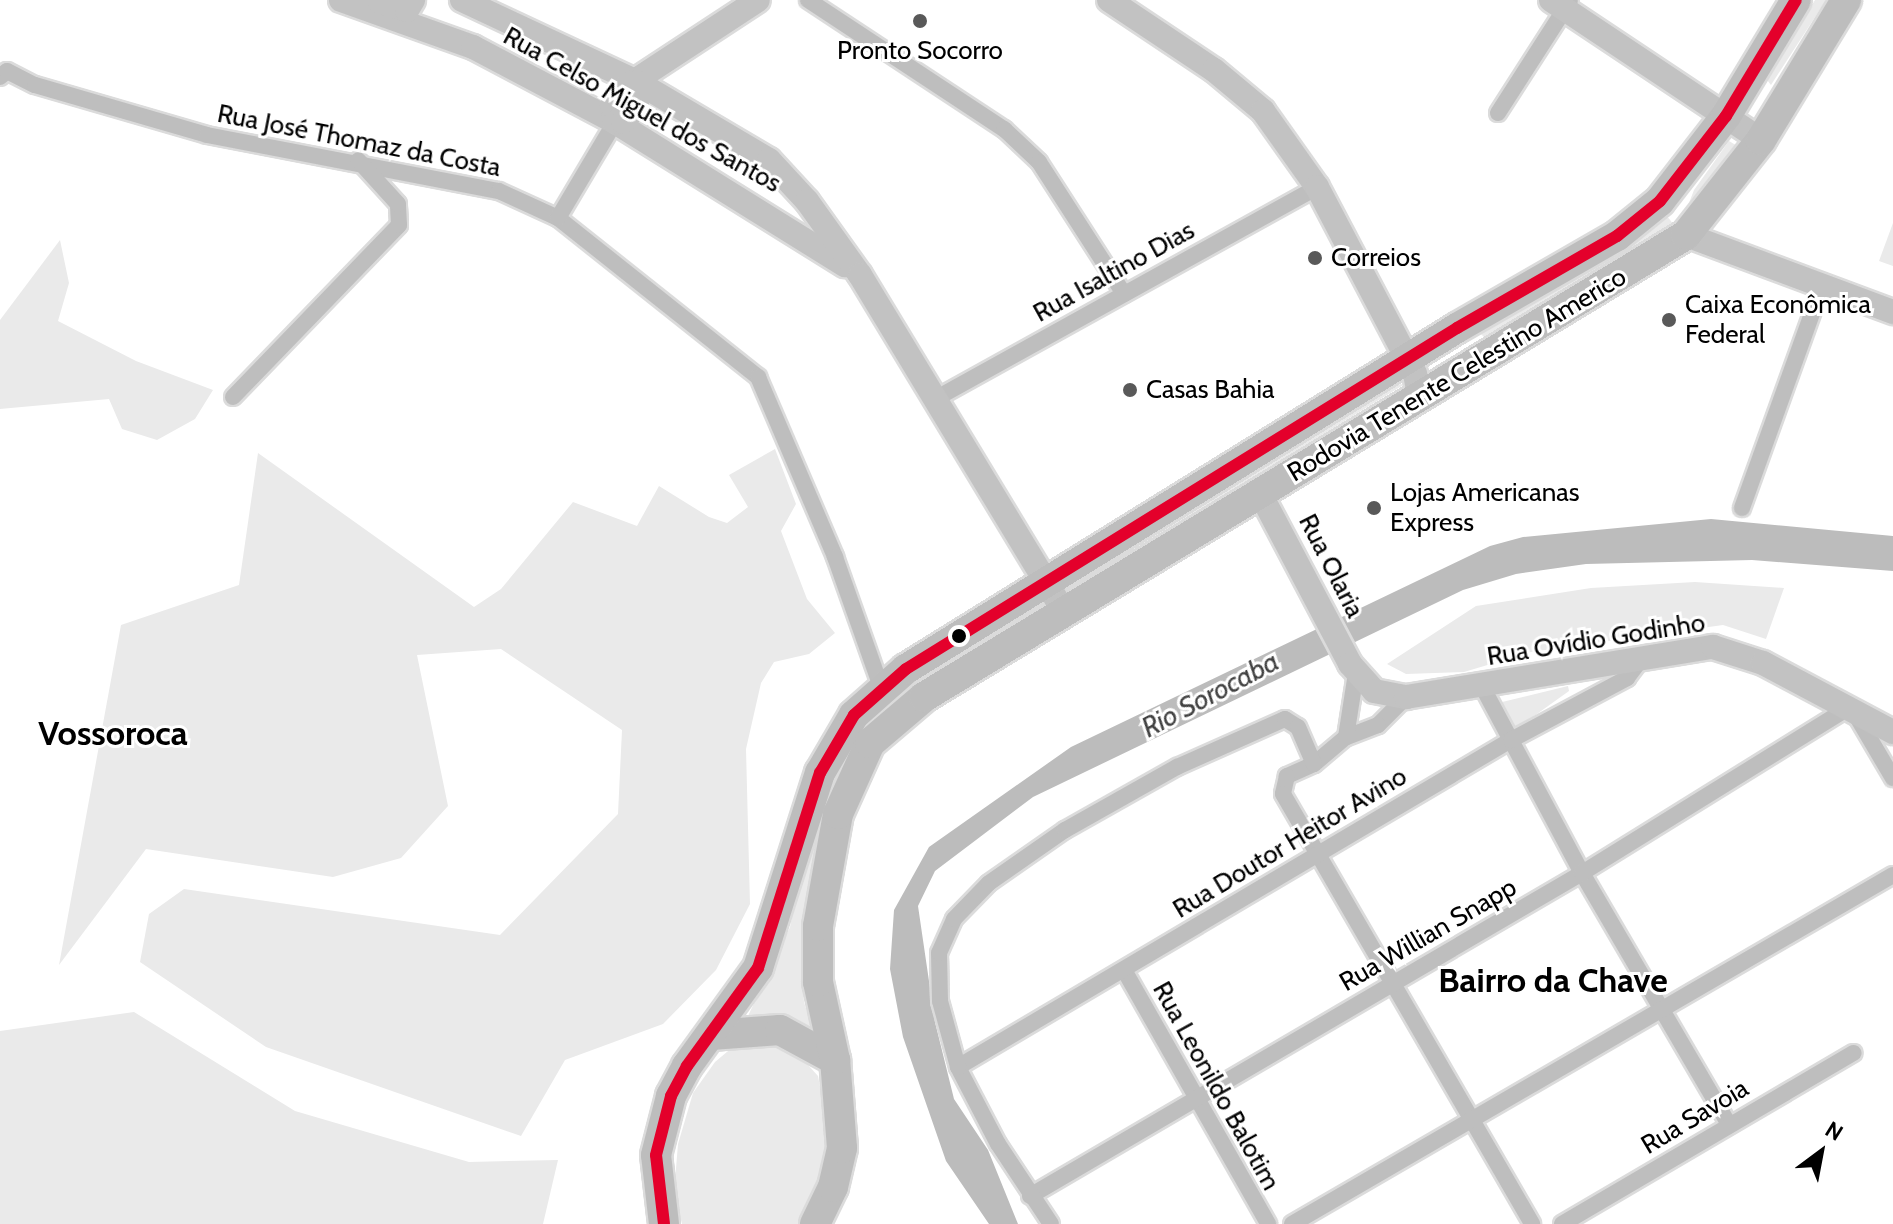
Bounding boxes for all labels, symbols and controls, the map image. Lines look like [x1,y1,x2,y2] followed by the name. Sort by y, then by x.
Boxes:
[909,10,931,32] marker: Pronto Socorro
[498,21,786,199] street label: Rua Celso Miguel dos Santos
[837,35,1003,67] place label: Pronto Socorro
[215,98,503,184] street label: Rua José Thomaz da Costa
[1028,215,1200,329] street label: Rua Isaltino Dias
[1331,242,1421,274] place label: Correios
[1306,249,1324,267] marker: Correios
[1282,261,1632,489] street label: Rodovia Tenente Celestino Americo
[1685,289,1871,350] place label: Caixa Econômica Federal
[1660,311,1678,329] marker: Caixa Econômica Federal
[1146,374,1274,406] place label: Casas Bahia
[1121,381,1139,399] marker: Casas Bahia
[1390,477,1580,538] place label: Lojas Americanas Express
[1365,499,1383,517] marker: Lojas Americanas Express
[1292,509,1370,623] street label: Rua Olaria
[1485,607,1707,673] street label: Rua Ovídio Godinho
[951,628,967,644] unlabelled marker
[1136,644,1284,744] water label: Rio Sorocaba
[38,714,188,754] district label: Vossoroca
[1167,761,1413,925] street label: Rua Doutor Heitor Avino
[1334,872,1522,998] street label: Rua Willian Snapp
[1438,961,1668,1001] district label: Bairro da Chave
[1146,976,1286,1196] street label: Rua Leonildo Balotim
[1636,1073,1754,1161] street label: Rua Savoia
[1781,1112,1861,1192] north arrow
[1820,1116,1848,1147] text: N

